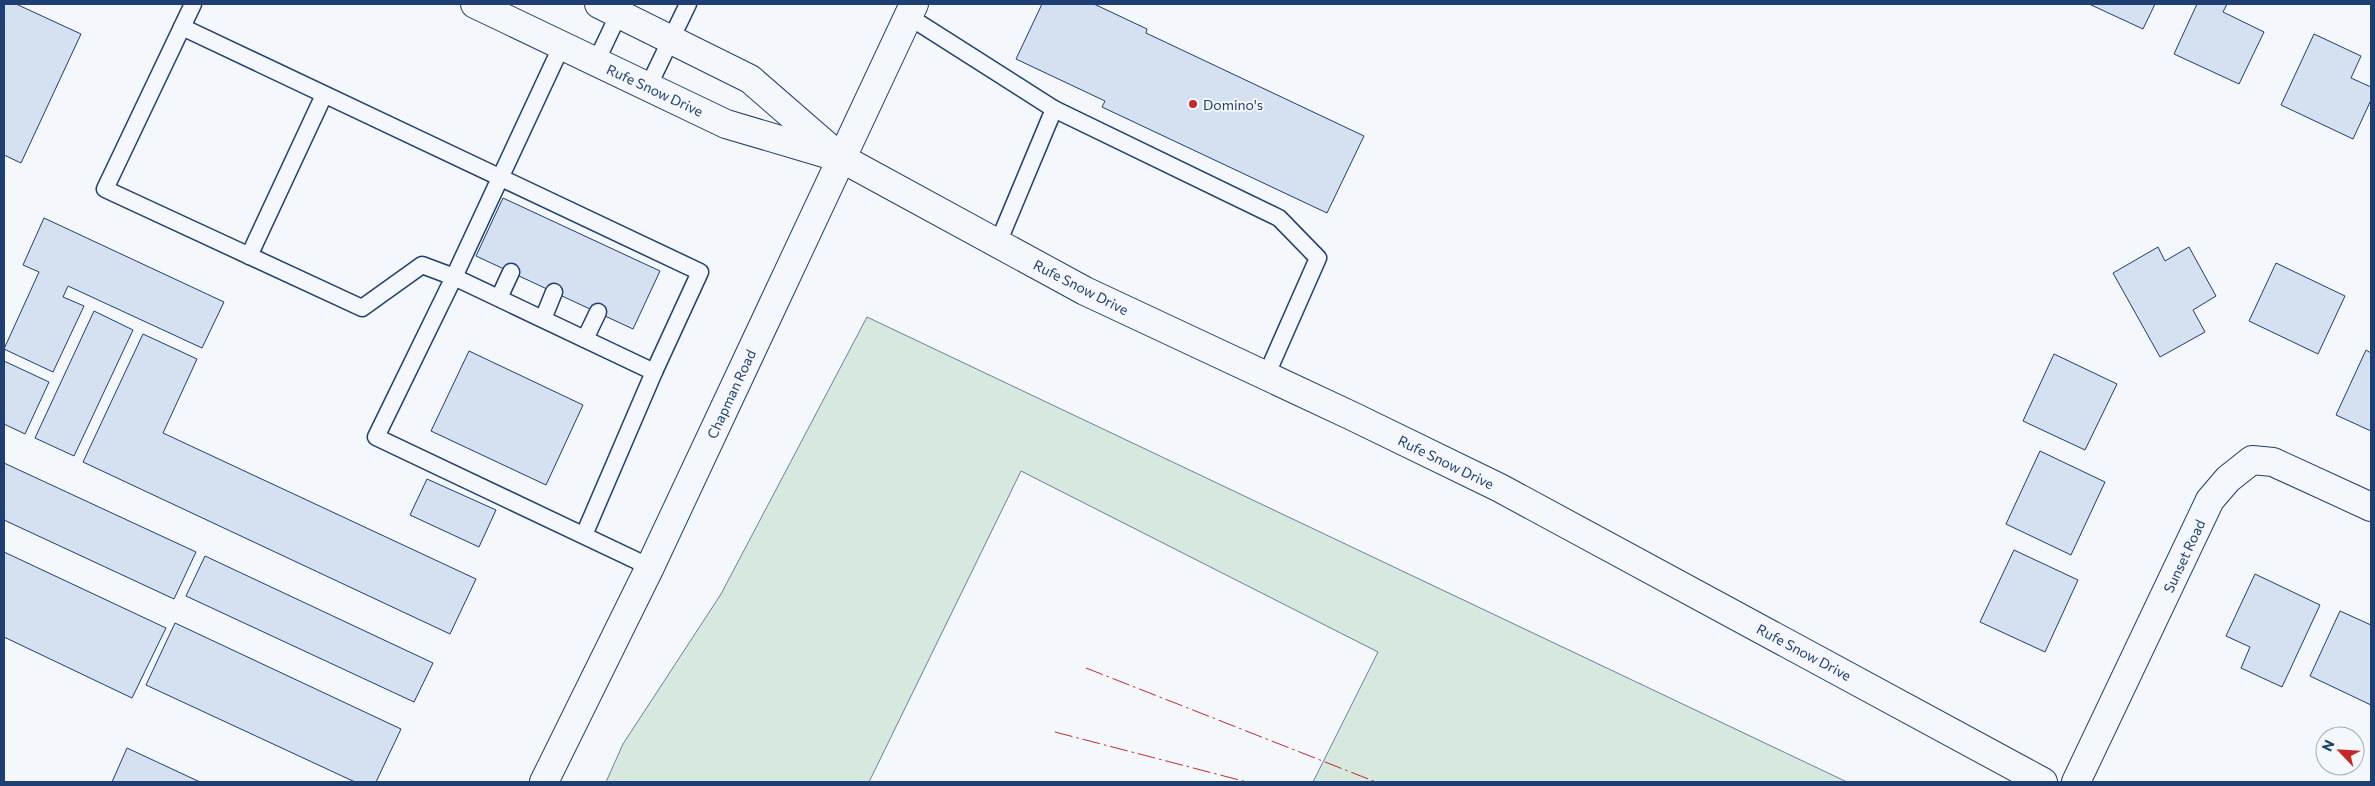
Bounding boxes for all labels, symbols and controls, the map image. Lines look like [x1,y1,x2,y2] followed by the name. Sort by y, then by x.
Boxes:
[604,60,706,120] street label: Rufe Snow Drive
[1203,96,1263,113] place label: Domino's
[1187,98,1199,110] marker: Domino's
[1031,256,1131,318] street label: Rufe Snow Drive
[703,347,759,441] street label: Chapman Road
[1395,431,1497,493] street label: Rufe Snow Drive
[2160,517,2208,595] street label: Sunset Road
[1754,620,1854,684] street label: Rufe Snow Drive
[2315,726,2365,776] north arrow
[2318,737,2338,754] text: N

